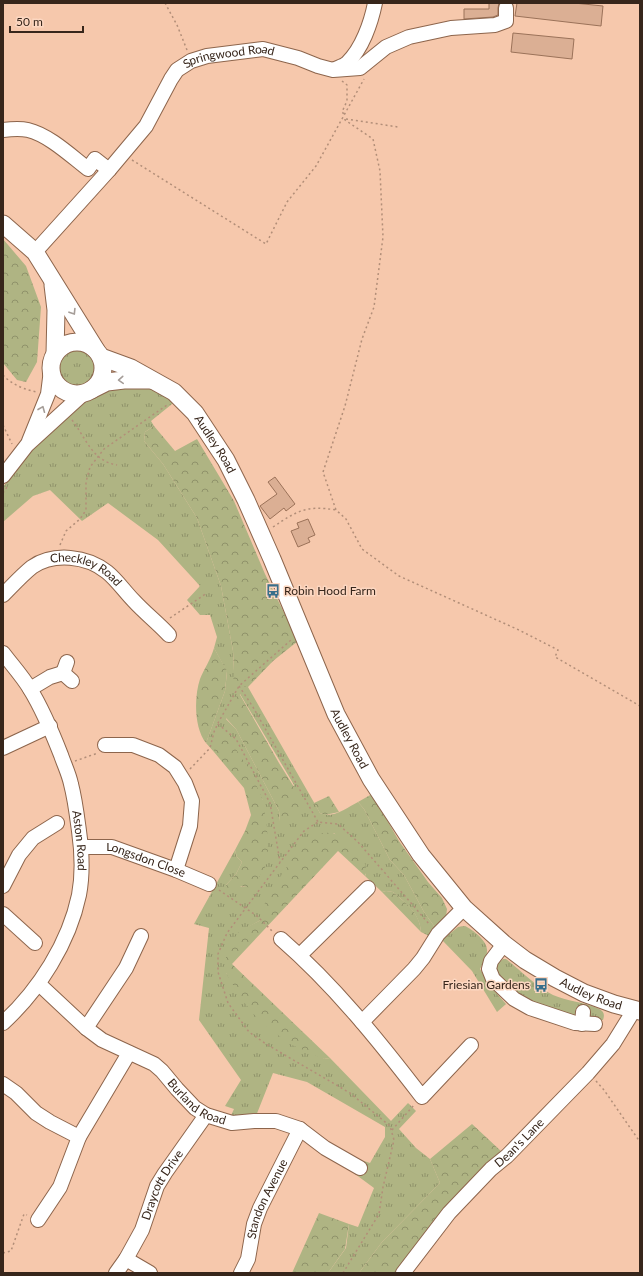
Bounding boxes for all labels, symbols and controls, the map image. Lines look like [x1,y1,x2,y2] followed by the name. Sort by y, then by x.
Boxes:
[10,8,83,34] scale bar
[16,14,43,29] text: 50 m
[180,41,276,71] street label: Springwood Road
[68,308,75,315] one-way arrow
[118,376,124,385] one-way arrow
[37,406,45,414] one-way arrow
[191,412,239,476] street label: Audley Road
[49,550,125,589] street label: Checkley Road
[265,583,281,599] bus stop icon: Robin Hood Farm
[284,583,376,598] place label: Robin Hood Farm
[328,706,372,771] street label: Audley Road
[69,809,90,871] street label: Aston Road
[106,839,188,880] street label: Longsdon Close
[558,974,624,1013] street label: Audley Road
[443,977,530,992] place label: Friesian Gardens
[533,977,549,993] bus stop icon: Friesian Gardens
[165,1075,228,1128] street label: Burland Road
[491,1115,547,1170] street label: Dean's Lane
[138,1147,186,1222] street label: Draycott Drive
[244,1156,291,1240] street label: Standon Avenue

